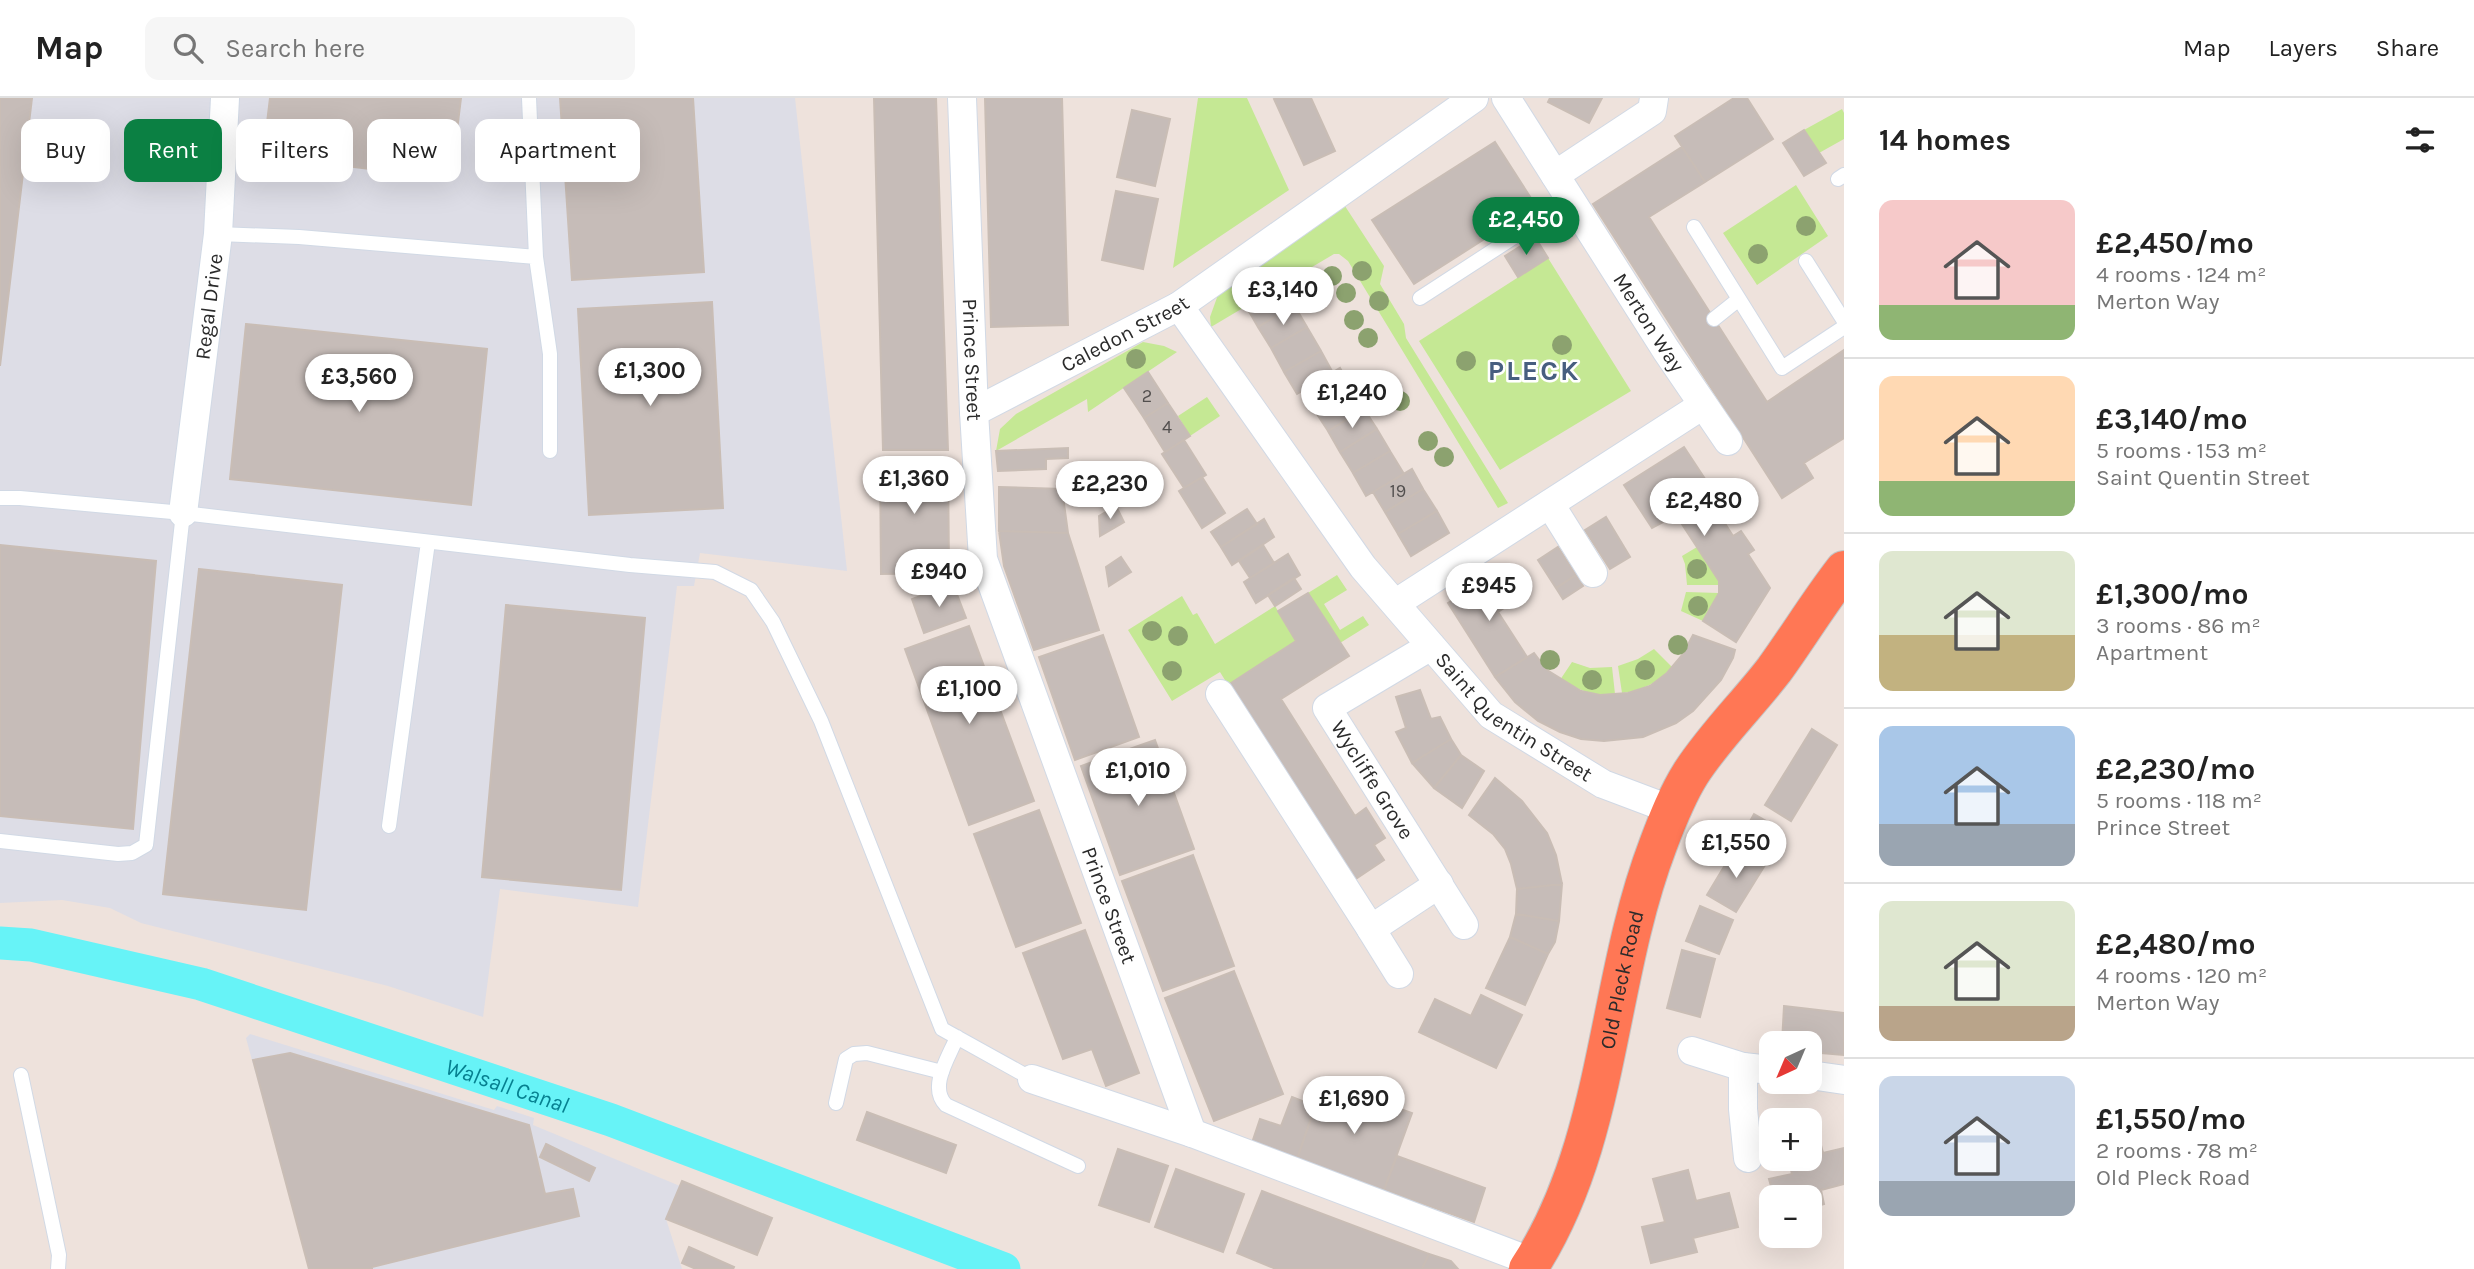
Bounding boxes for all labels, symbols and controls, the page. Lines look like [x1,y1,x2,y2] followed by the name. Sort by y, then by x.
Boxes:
[145,17,635,80] search box
[35,29,103,67] text: Map
[169,29,207,67] icon: search
[225,33,365,64] text: Search here
[2183,34,2231,62] text: Map
[2269,34,2338,62] text: Layers
[2376,34,2439,62] text: Share
[21,119,110,182] chip: Buy
[124,119,222,182] chip: Rent
[236,119,353,182] chip: Filters
[367,119,461,182] chip: New
[475,119,640,182] chip: Apartment
[2401,121,2439,159] icon: filters
[1879,122,2011,158] text: 14 homes
[1469,198,1583,257] pin: £2,450
[1488,206,1564,233] text: £2,450
[2096,225,2254,261] text: £2,450/mo
[1935,228,2019,312] icon: home
[190,252,227,361] street label: Regal Drive
[2096,261,2266,288] text: 4 rooms · 124 m²
[1226,268,1340,327] pin: £3,140
[1608,269,1689,377] street label: Merton Way
[1248,276,1318,303] text: £3,140
[2096,288,2219,315] text: Merton Way
[1057,291,1194,377] street label: Caledon Street
[958,298,987,422] street label: Prince Street
[593,348,707,408] pin: £1,300
[302,354,416,414] pin: £3,560
[1488,354,1580,387] district label: PLECK
[614,357,686,384] text: £1,300
[321,363,397,390] text: £3,560
[1295,370,1409,430] pin: £1,240
[1317,379,1387,406] text: £1,240
[1142,385,1152,407] house number: 2
[2096,401,2247,437] text: £3,140/mo
[1935,404,2019,488] icon: home
[1162,416,1172,438] house number: 4
[2096,437,2267,464] text: 5 rooms · 153 m²
[857,456,971,516] pin: £1,360
[1053,462,1167,521] pin: £2,230
[2096,464,2310,491] text: Saint Quentin Street
[879,465,949,492] text: £1,360
[1072,470,1148,497] text: £2,230
[1647,478,1761,538] pin: £2,480
[1390,480,1406,502] house number: 19
[1666,487,1742,514] text: £2,480
[898,550,980,609] pin: £940
[911,558,967,585] text: £940
[1448,564,1530,623] pin: £945
[1462,572,1516,599] text: £945
[2096,576,2249,612] text: £1,300/mo
[1935,579,2019,663] icon: home
[2096,612,2261,639] text: 3 rooms · 86 m²
[2096,639,2208,666] text: Apartment
[1430,648,1597,787] street label: Saint Quentin Street
[912,666,1026,726] pin: £1,100
[936,675,1002,702] text: £1,100
[1326,716,1419,844] street label: Wycliffe Grove
[1081,748,1195,808] pin: £1,010
[2096,751,2255,787] text: £2,230/mo
[1935,754,2019,838] icon: home
[1105,757,1171,784] text: £1,010
[2096,787,2262,814] text: 5 rooms · 118 m²
[2096,814,2230,841] text: Prince Street
[1679,820,1793,880] pin: £1,550
[1701,829,1771,856] text: £1,550
[1077,844,1141,967] street label: Prince Street
[1595,908,1649,1051] street label: Old Pleck Road
[2096,926,2256,962] text: £2,480/mo
[1935,929,2019,1013] icon: home
[2096,962,2267,989] text: 4 rooms · 120 m²
[2096,989,2219,1016] text: Merton Way
[1759,1031,1822,1094] north arrow
[1759,1031,1822,1248] map controls
[442,1053,572,1119] water label: Walsall Canal
[1297,1076,1411,1136] pin: £1,690
[1319,1085,1389,1112] text: £1,690
[2096,1101,2246,1137] text: £1,550/mo
[1935,1104,2019,1188] icon: home
[1759,1108,1822,1171] button: +
[2096,1137,2258,1164] text: 2 rooms · 78 m²
[2096,1164,2251,1191] text: Old Pleck Road
[1759,1185,1822,1248] button: −

